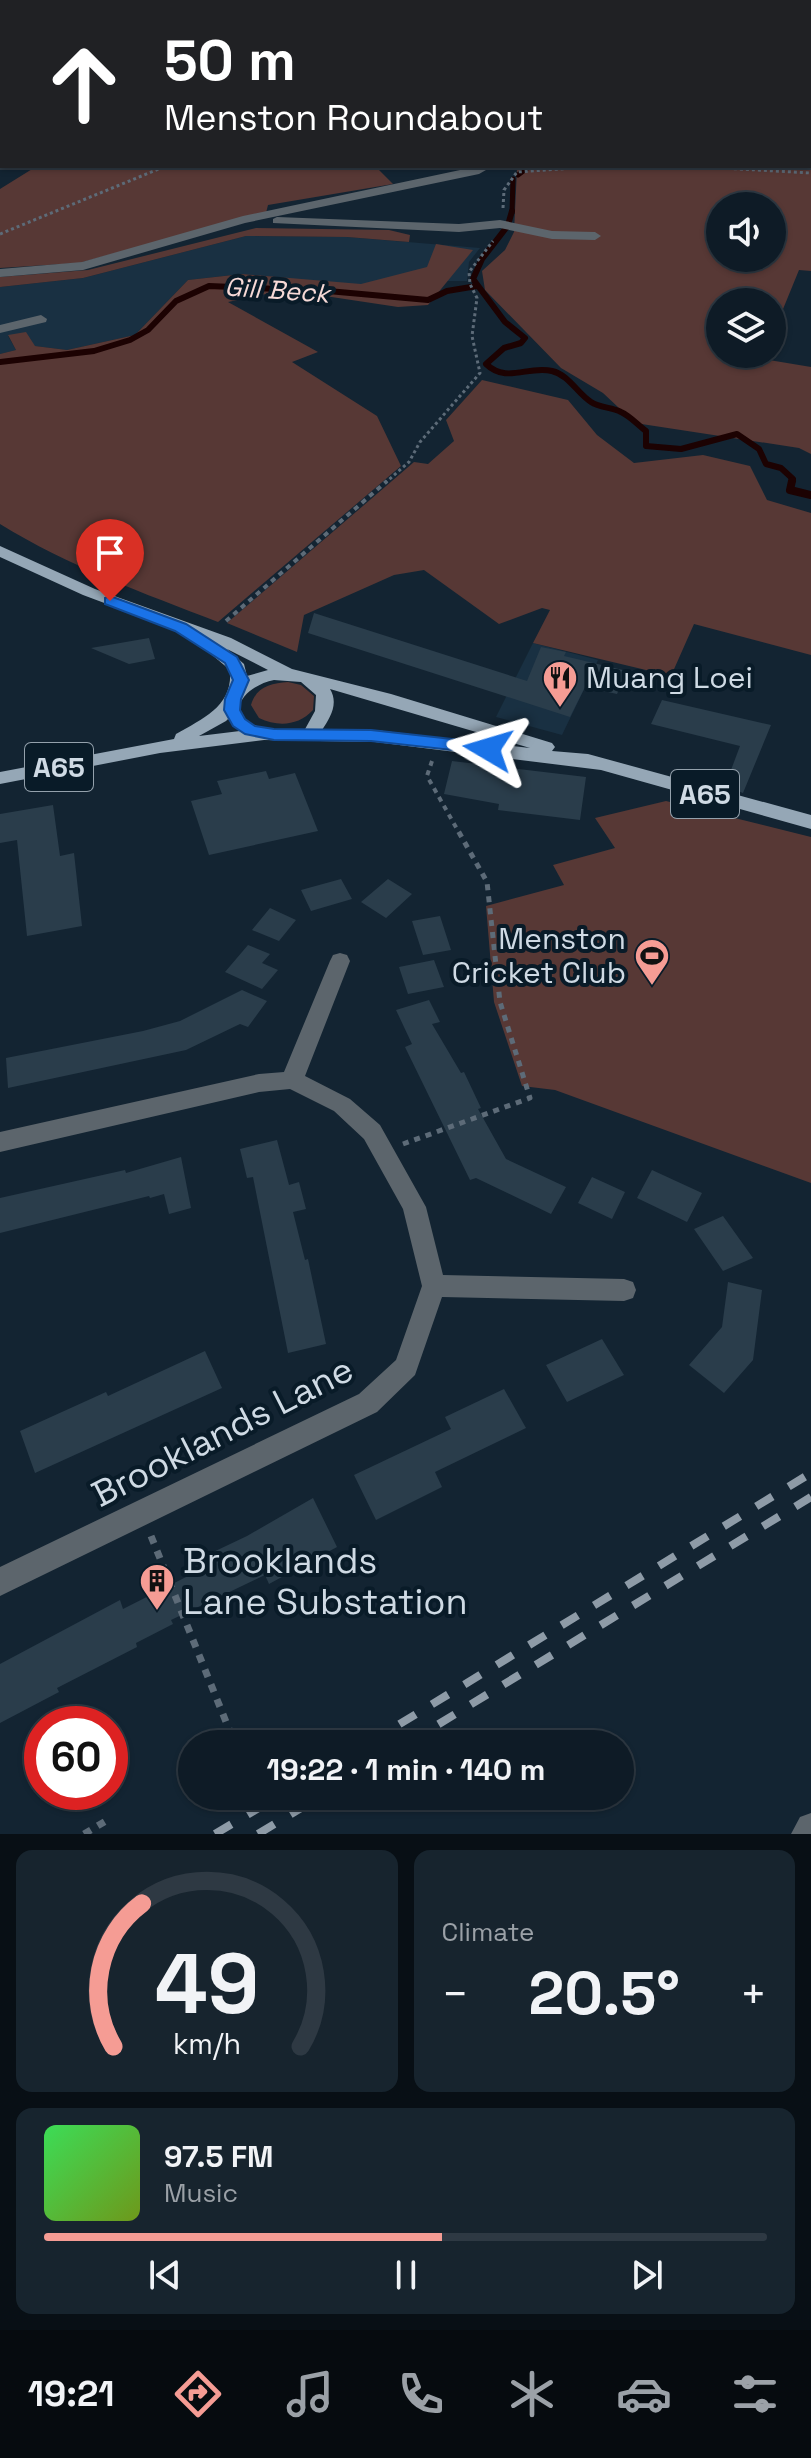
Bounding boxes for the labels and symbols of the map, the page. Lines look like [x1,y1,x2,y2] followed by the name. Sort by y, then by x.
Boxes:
[223,269,334,311] water label: Gill Beck
[76,519,144,601] pin
[586,658,753,697] place label: Muang Loei
[541,659,579,709] restaurant icon: Muang Loei
[446,707,530,791] position arrow
[25,743,93,791] road number: A65
[671,770,739,818] road number: A65
[452,919,626,992] place label: Menston Cricket Club
[633,937,671,987] sports icon: Menston Cricket Club
[84,1346,361,1518] street label: Brooklands Lane
[183,1538,468,1625] place label: Brooklands Lane Substation
[138,1562,176,1612] building icon: Brooklands Lane Substation
[24,1706,128,1810] speed limit sign: 60

